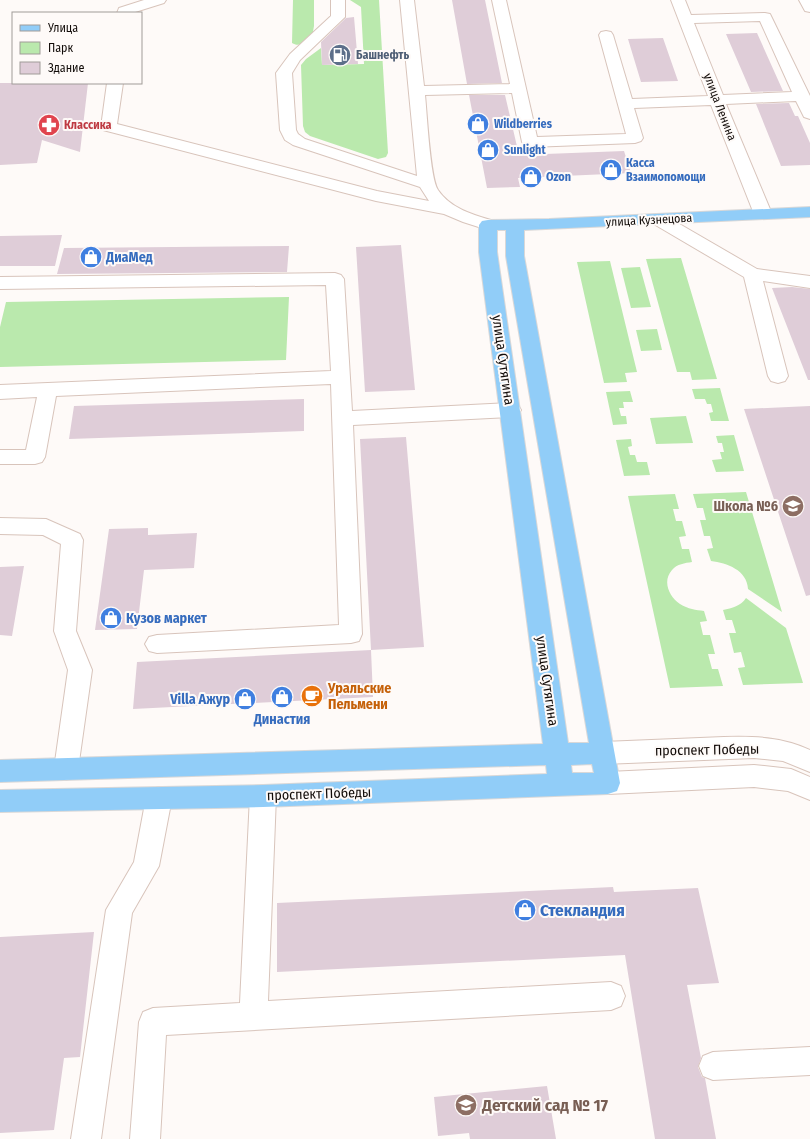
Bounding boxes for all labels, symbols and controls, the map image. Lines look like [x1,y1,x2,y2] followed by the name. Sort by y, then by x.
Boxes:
[12,12,142,84] legend
[47,21,78,35] text: Улица
[48,41,74,55] text: Парк
[327,42,353,68] fuel station icon: Башнефть
[356,48,409,62] place label: Башнефть
[48,61,84,75] text: Здание
[701,71,739,143] street label: улица Ленина
[465,111,491,137] shop icon: Wildberries
[36,112,62,138] pharmacy icon: Классика
[494,117,553,131] place label: Wildberries
[64,118,111,132] place label: Классика
[475,137,501,163] shop icon: Sunlight
[504,143,546,157] place label: Sunlight
[626,156,706,184] place label: Касса Взаимопомощи
[598,157,624,183] shop icon: Касса Взаимопомощи
[518,164,544,190] shop icon: Ozon
[546,170,571,184] place label: Ozon
[605,211,693,229] street label: улица Кузнецова
[78,244,104,270] shop icon: ДиаМед
[105,249,153,266] place label: ДиаМед
[488,314,518,406] street label: улица Сутягина
[780,493,806,519] school or university icon: Школа №6
[714,498,778,515] place label: Школа №6
[98,605,124,631] shop icon: Кузов маркет
[126,610,208,627] place label: Кузов маркет
[532,635,562,727] street label: улица Сутягина
[327,680,391,713] place label: Уральские Пельмени
[299,683,325,709] cafe icon: Уральские Пельмени
[269,684,295,710] shop icon: Династия
[232,686,258,712] shop icon: Villa Ажур
[169,691,230,708] place label: Villa Ажур
[253,711,310,728] place label: Династия
[655,741,759,759] street label: проспект Победы
[267,784,371,804] street label: проспект Победы
[512,897,538,923] shop icon: Стекландия
[540,900,625,921] place label: Стекландия
[453,1092,479,1118] school or university icon: Детский сад № 17
[481,1095,608,1116] place label: Детский сад № 17

